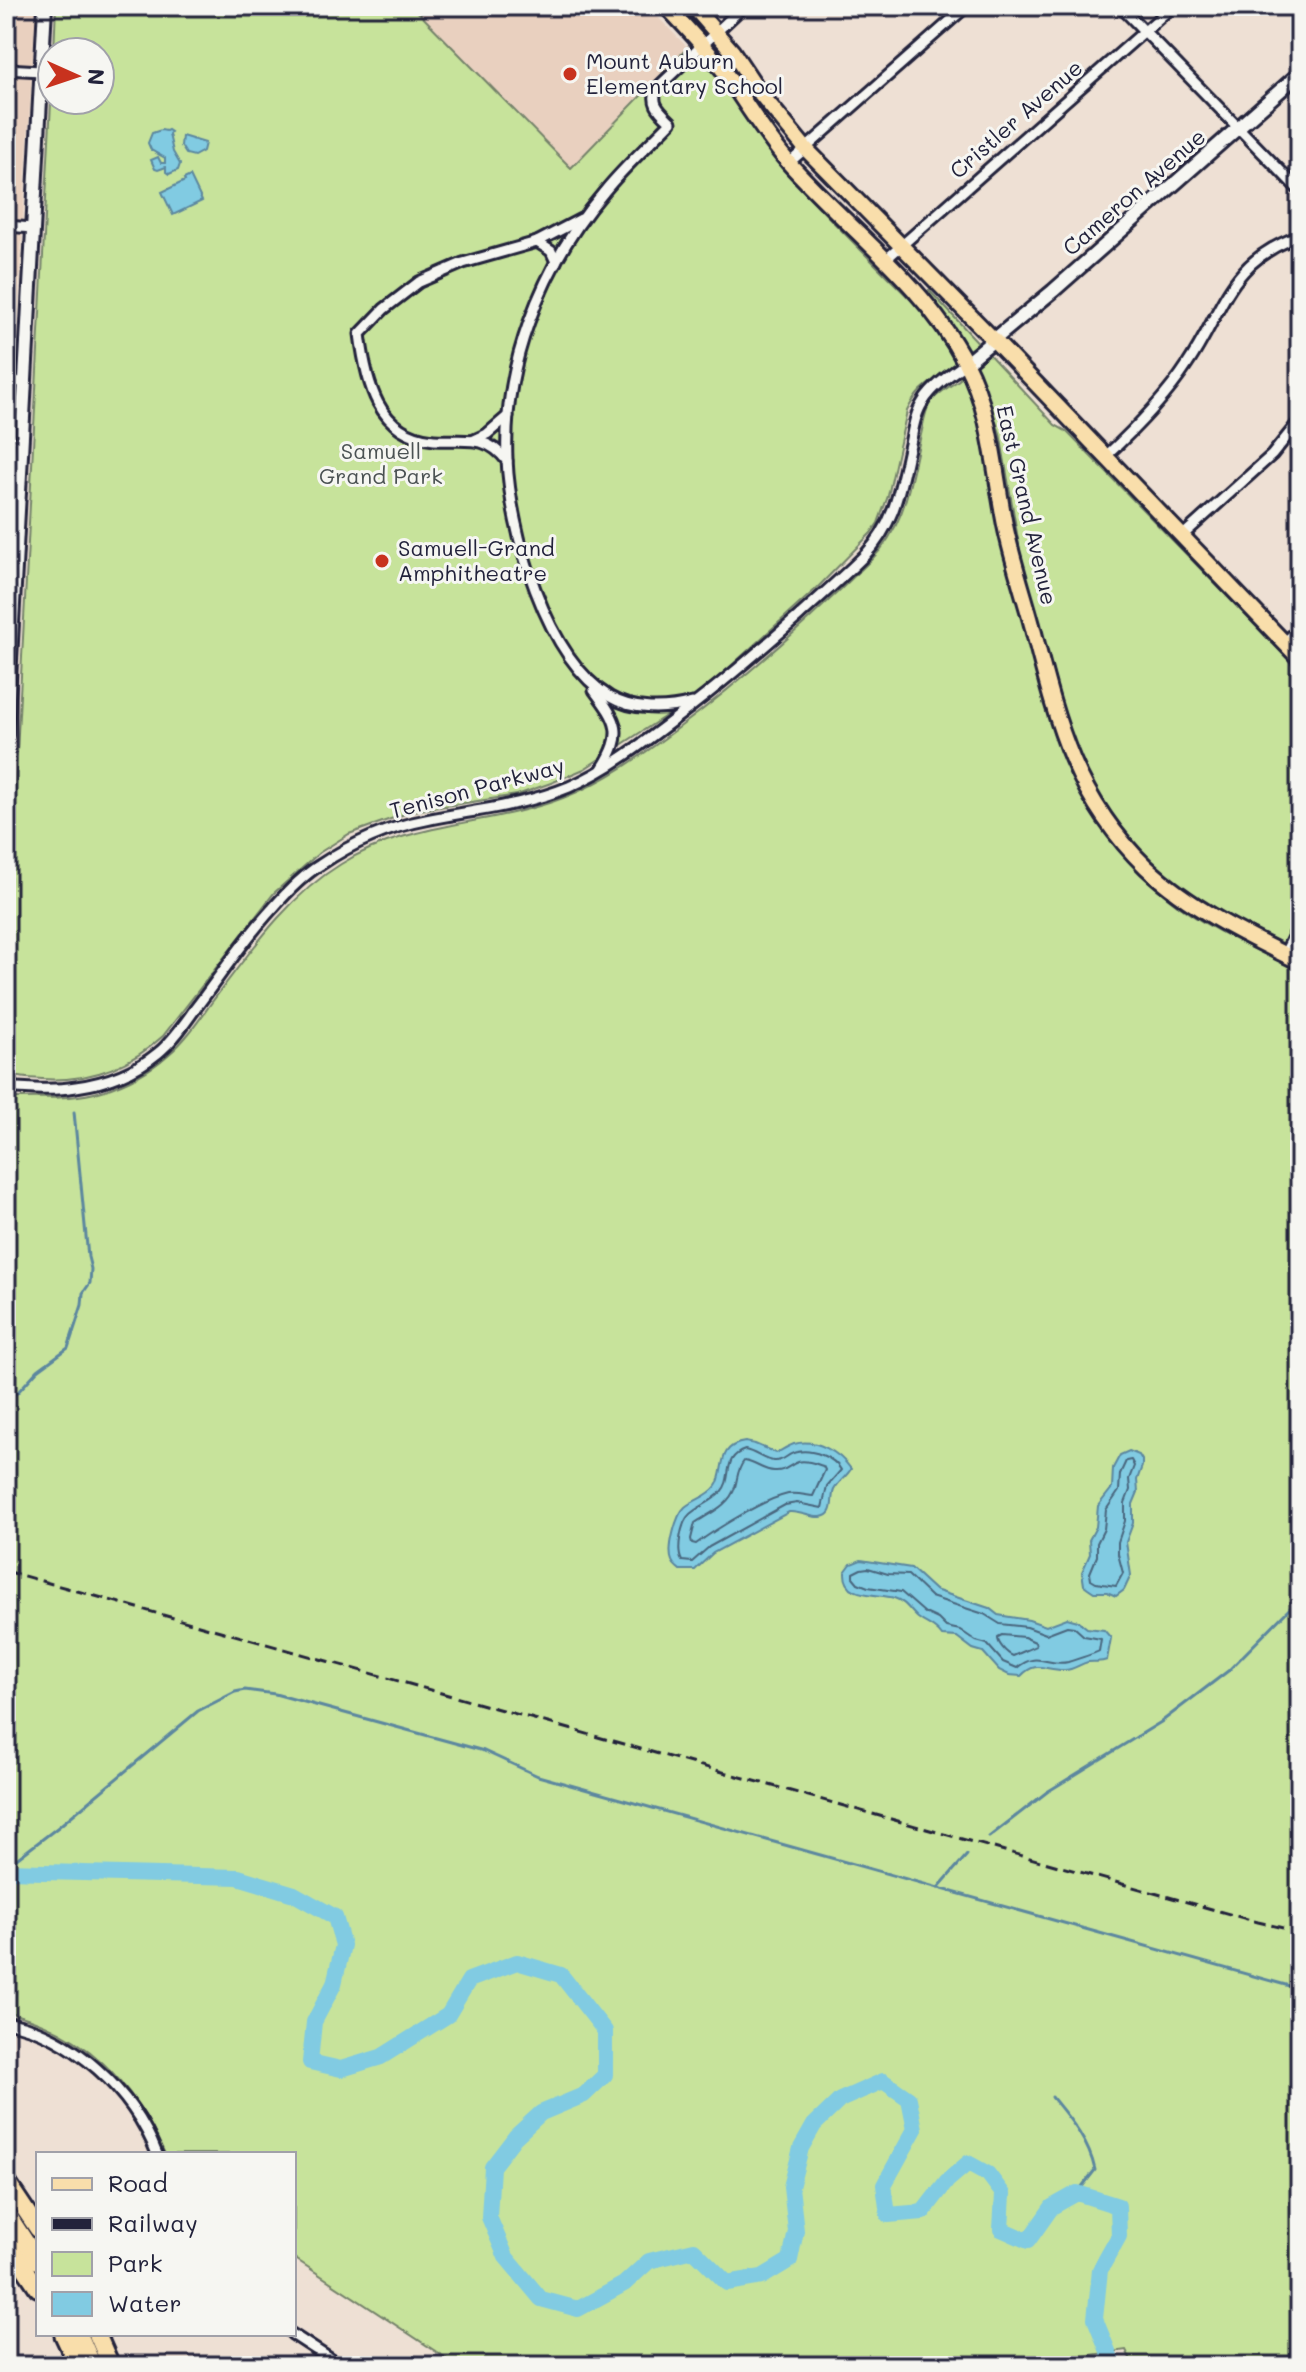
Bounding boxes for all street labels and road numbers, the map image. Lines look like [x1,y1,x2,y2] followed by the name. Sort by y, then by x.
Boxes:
[943,53,1088,184] street label: Cristler Avenue
[1056,122,1211,262] street label: Cameron Avenue
[990,402,1065,608] street label: East Grand Avenue
[386,750,568,825] street label: Tenison Parkway

